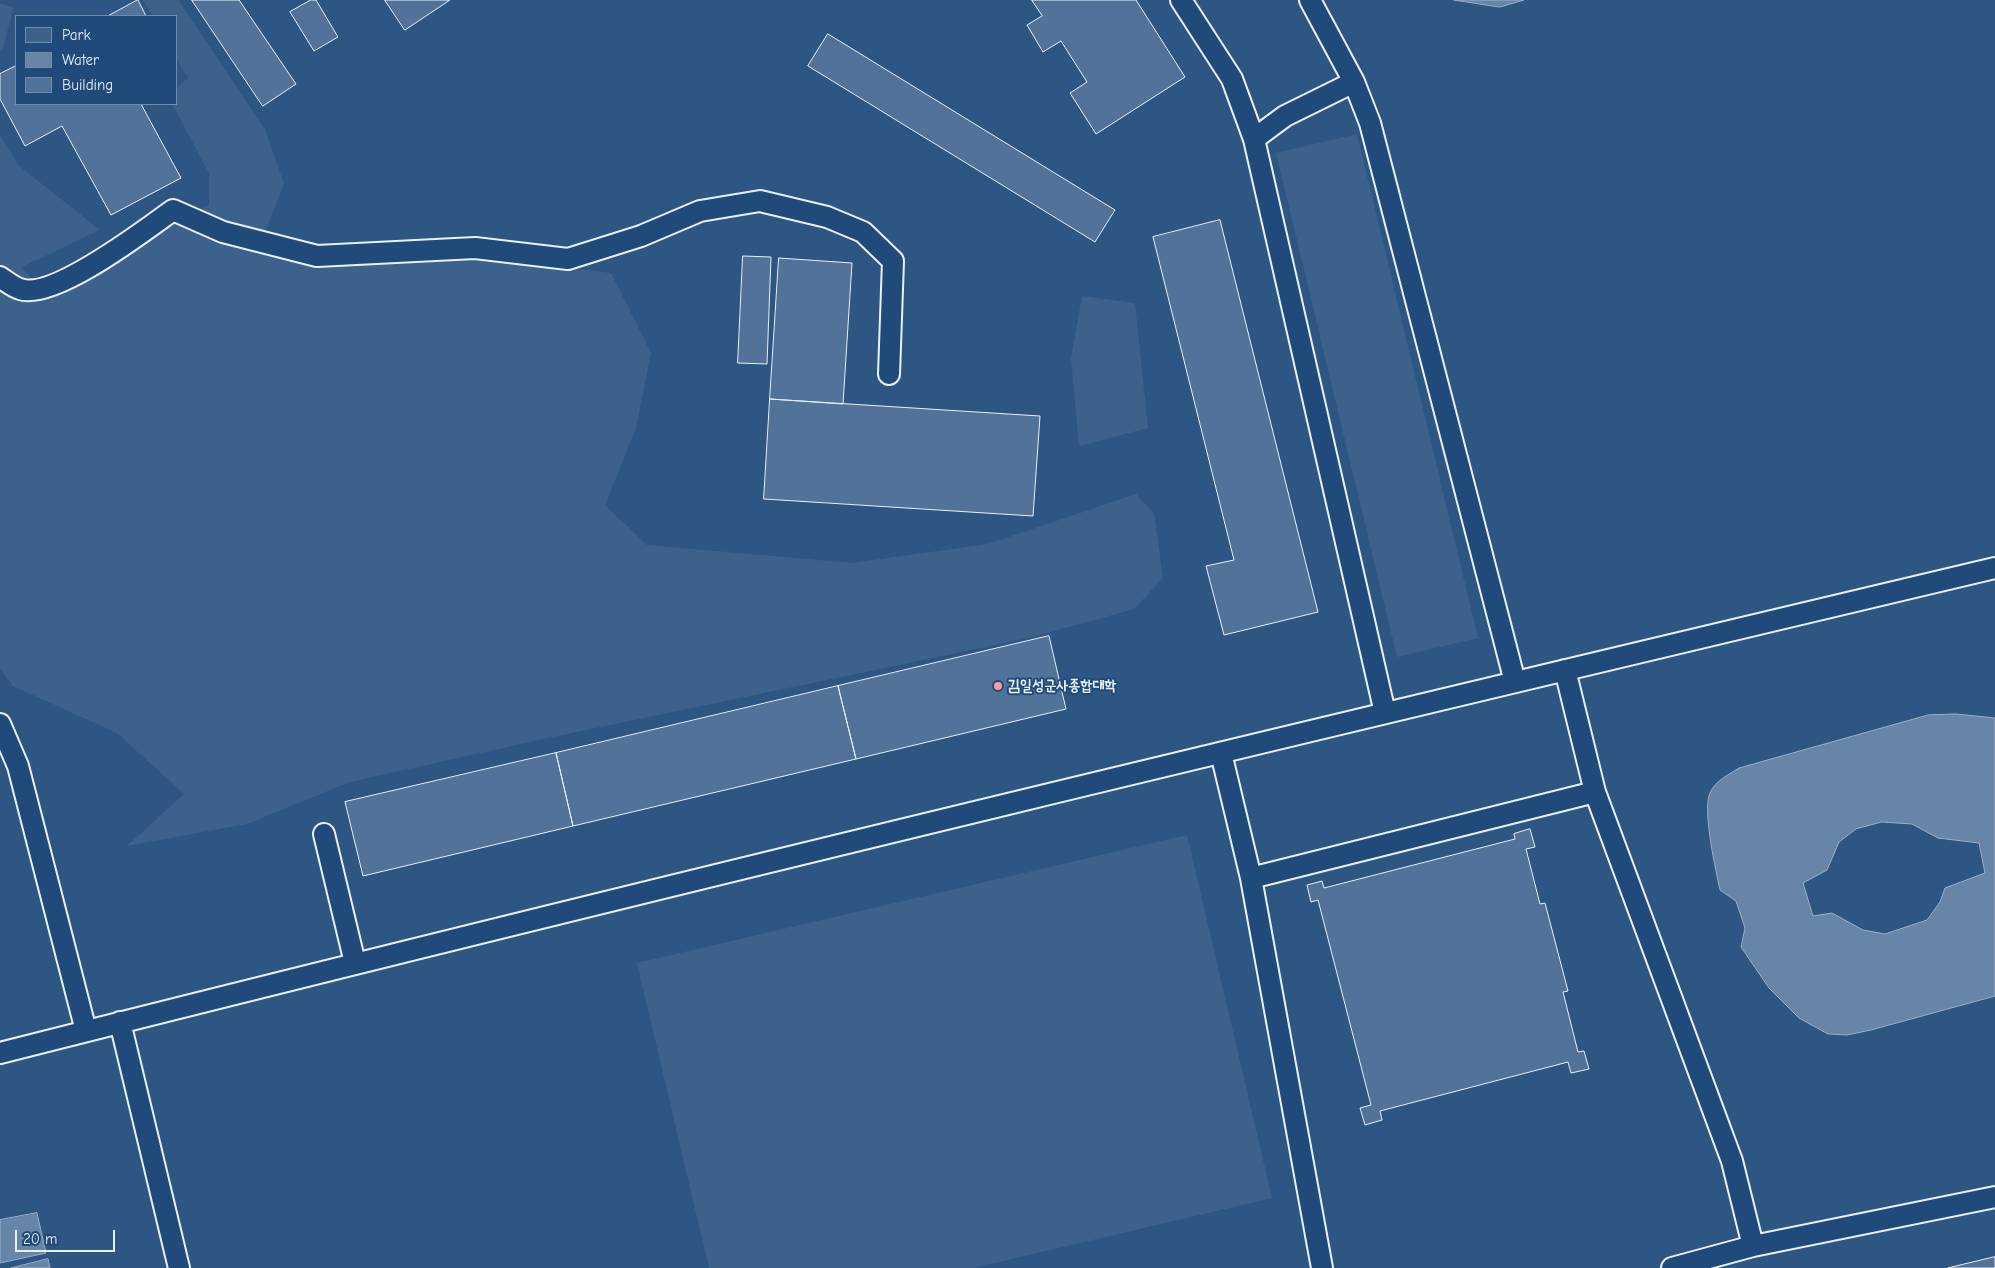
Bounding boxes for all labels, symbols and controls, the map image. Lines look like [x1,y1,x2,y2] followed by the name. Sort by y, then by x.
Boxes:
[15,15,178,105] legend
[62,26,91,44] text: Park
[62,51,99,69] text: Water
[62,76,113,94] text: Building
[1008,677,1117,695] place label: 김일성군사종합대학
[992,680,1004,692] marker: 김일성군사종합대학
[18,1220,118,1252] scale bar
[23,1230,57,1248] text: 20 m

